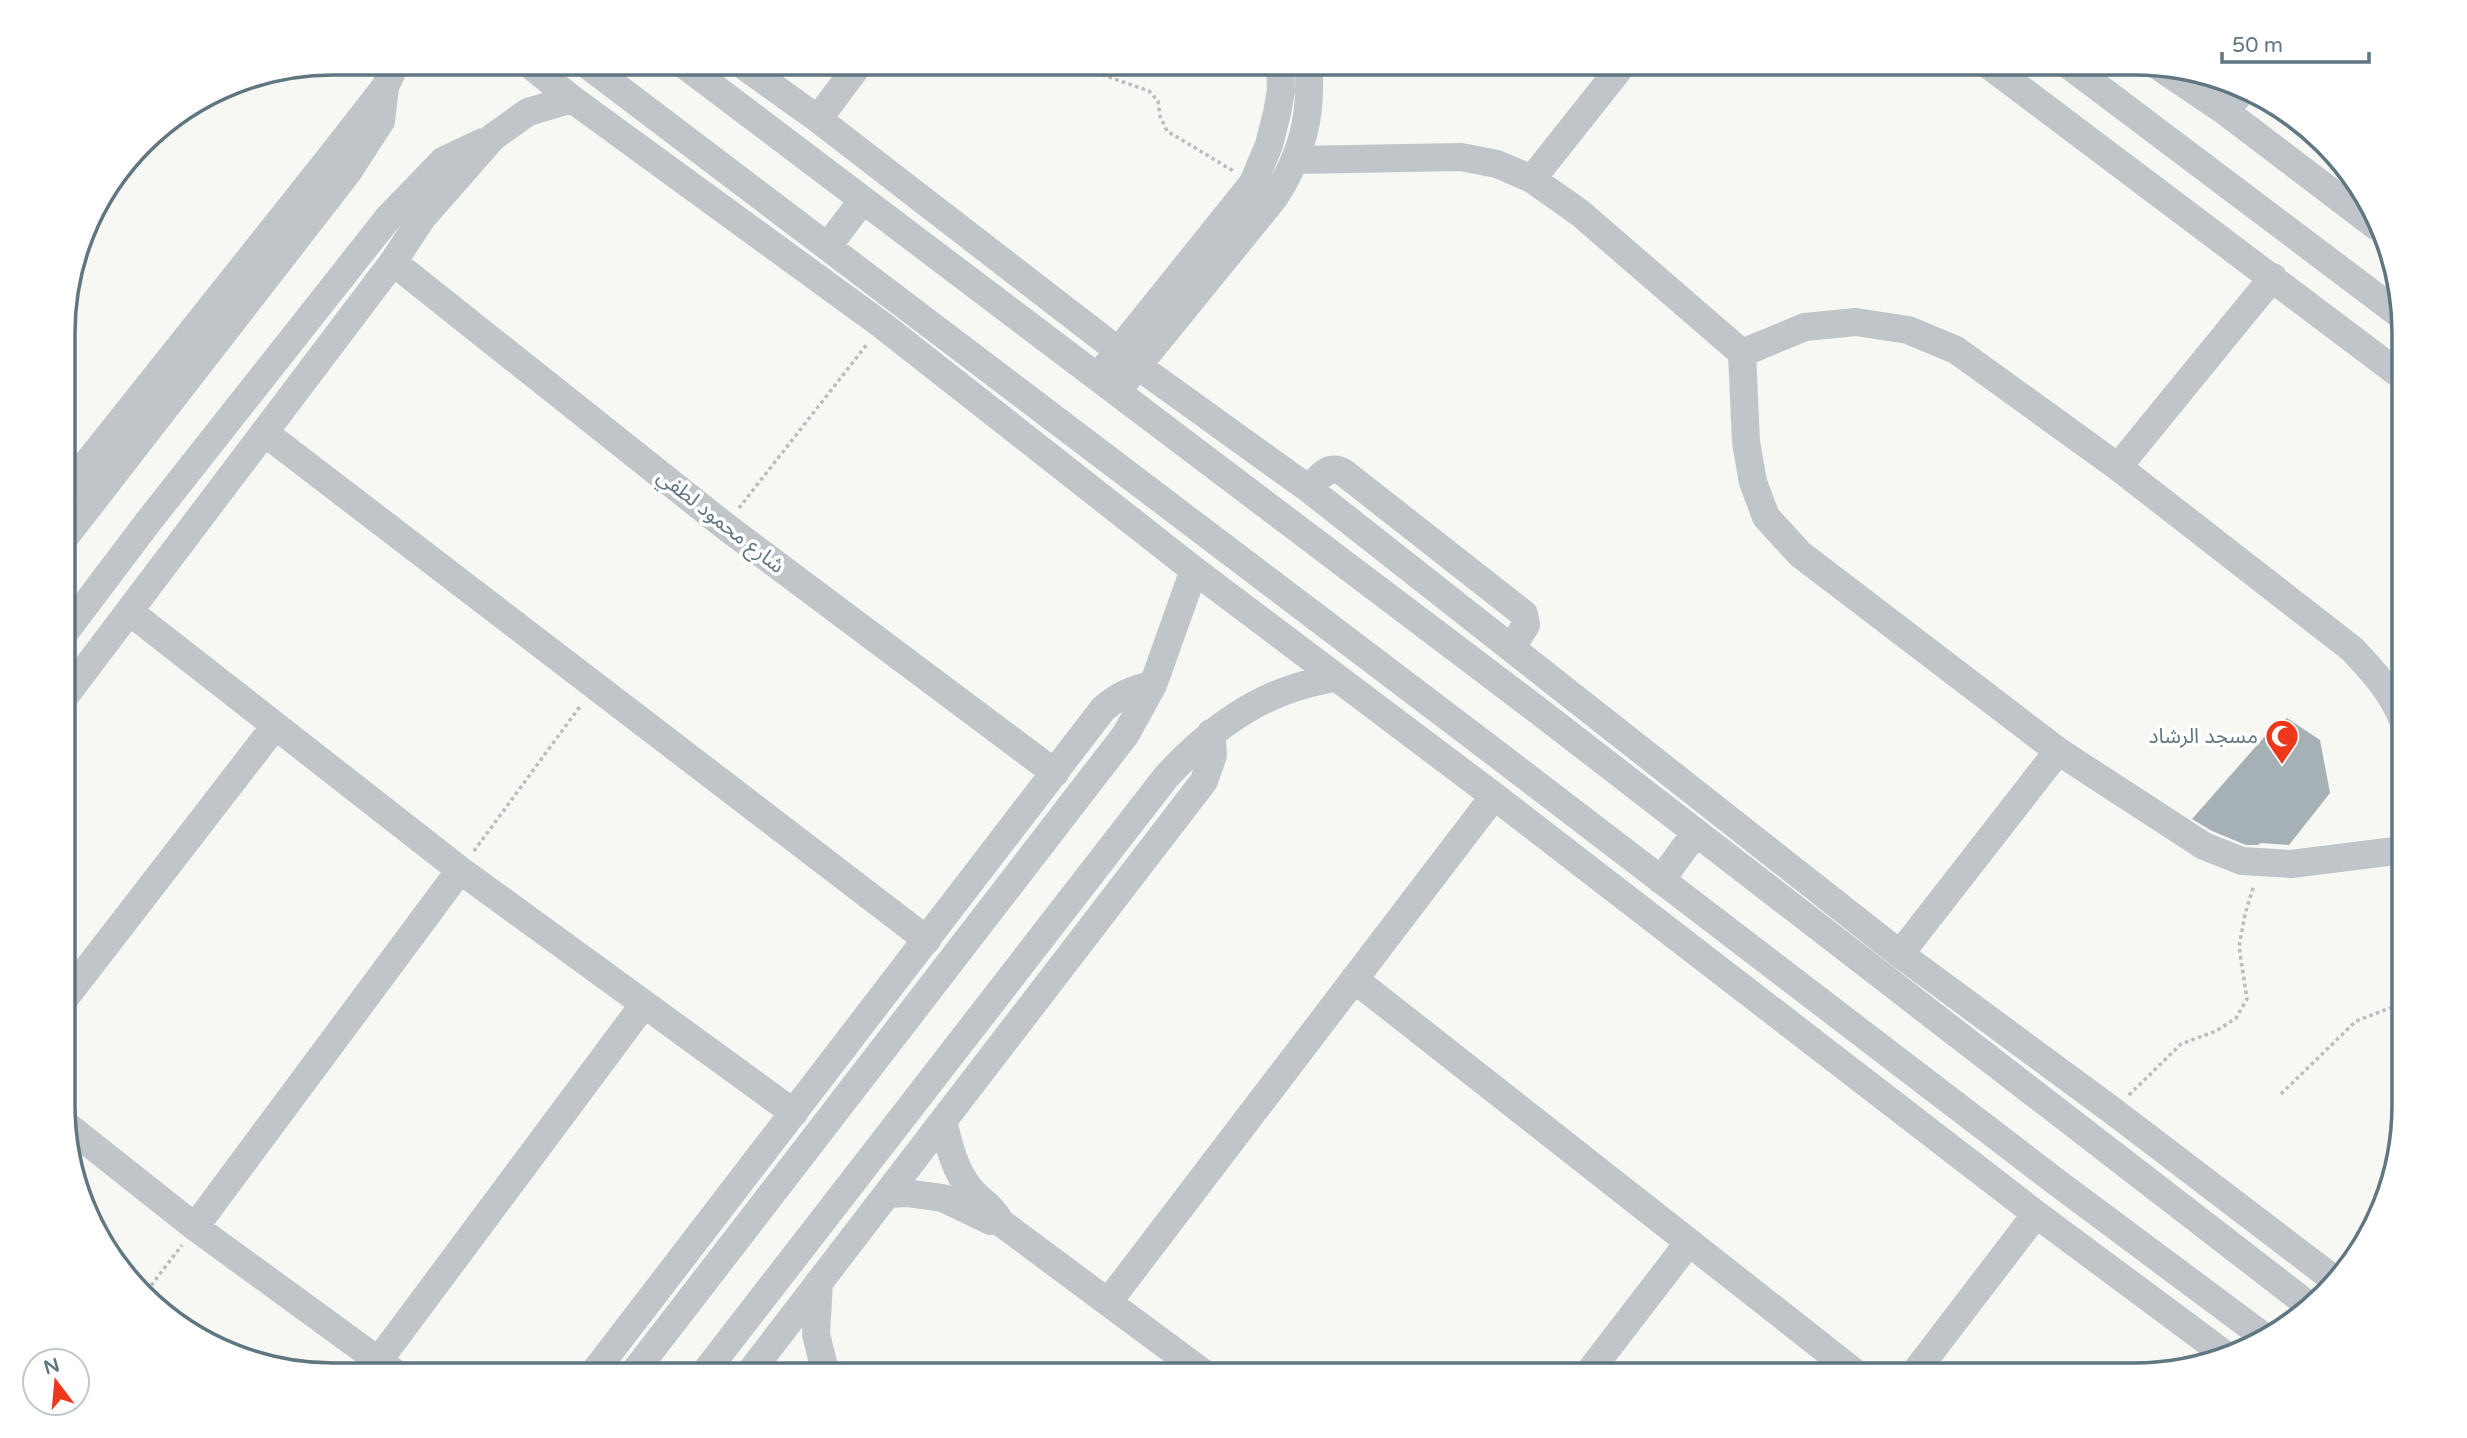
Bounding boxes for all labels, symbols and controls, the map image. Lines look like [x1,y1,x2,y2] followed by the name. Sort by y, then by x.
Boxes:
[2222,21,2369,65] scale bar
[2232,33,2283,58] text: 50 m
[650,464,789,581] street label: شارع محمود لطفي
[2263,717,2301,766] mosque icon: مسجد الرشاد
[2148,724,2258,749] place label: مسجد الرشاد
[21,1347,91,1417] north arrow
[41,1354,62,1379] text: N

